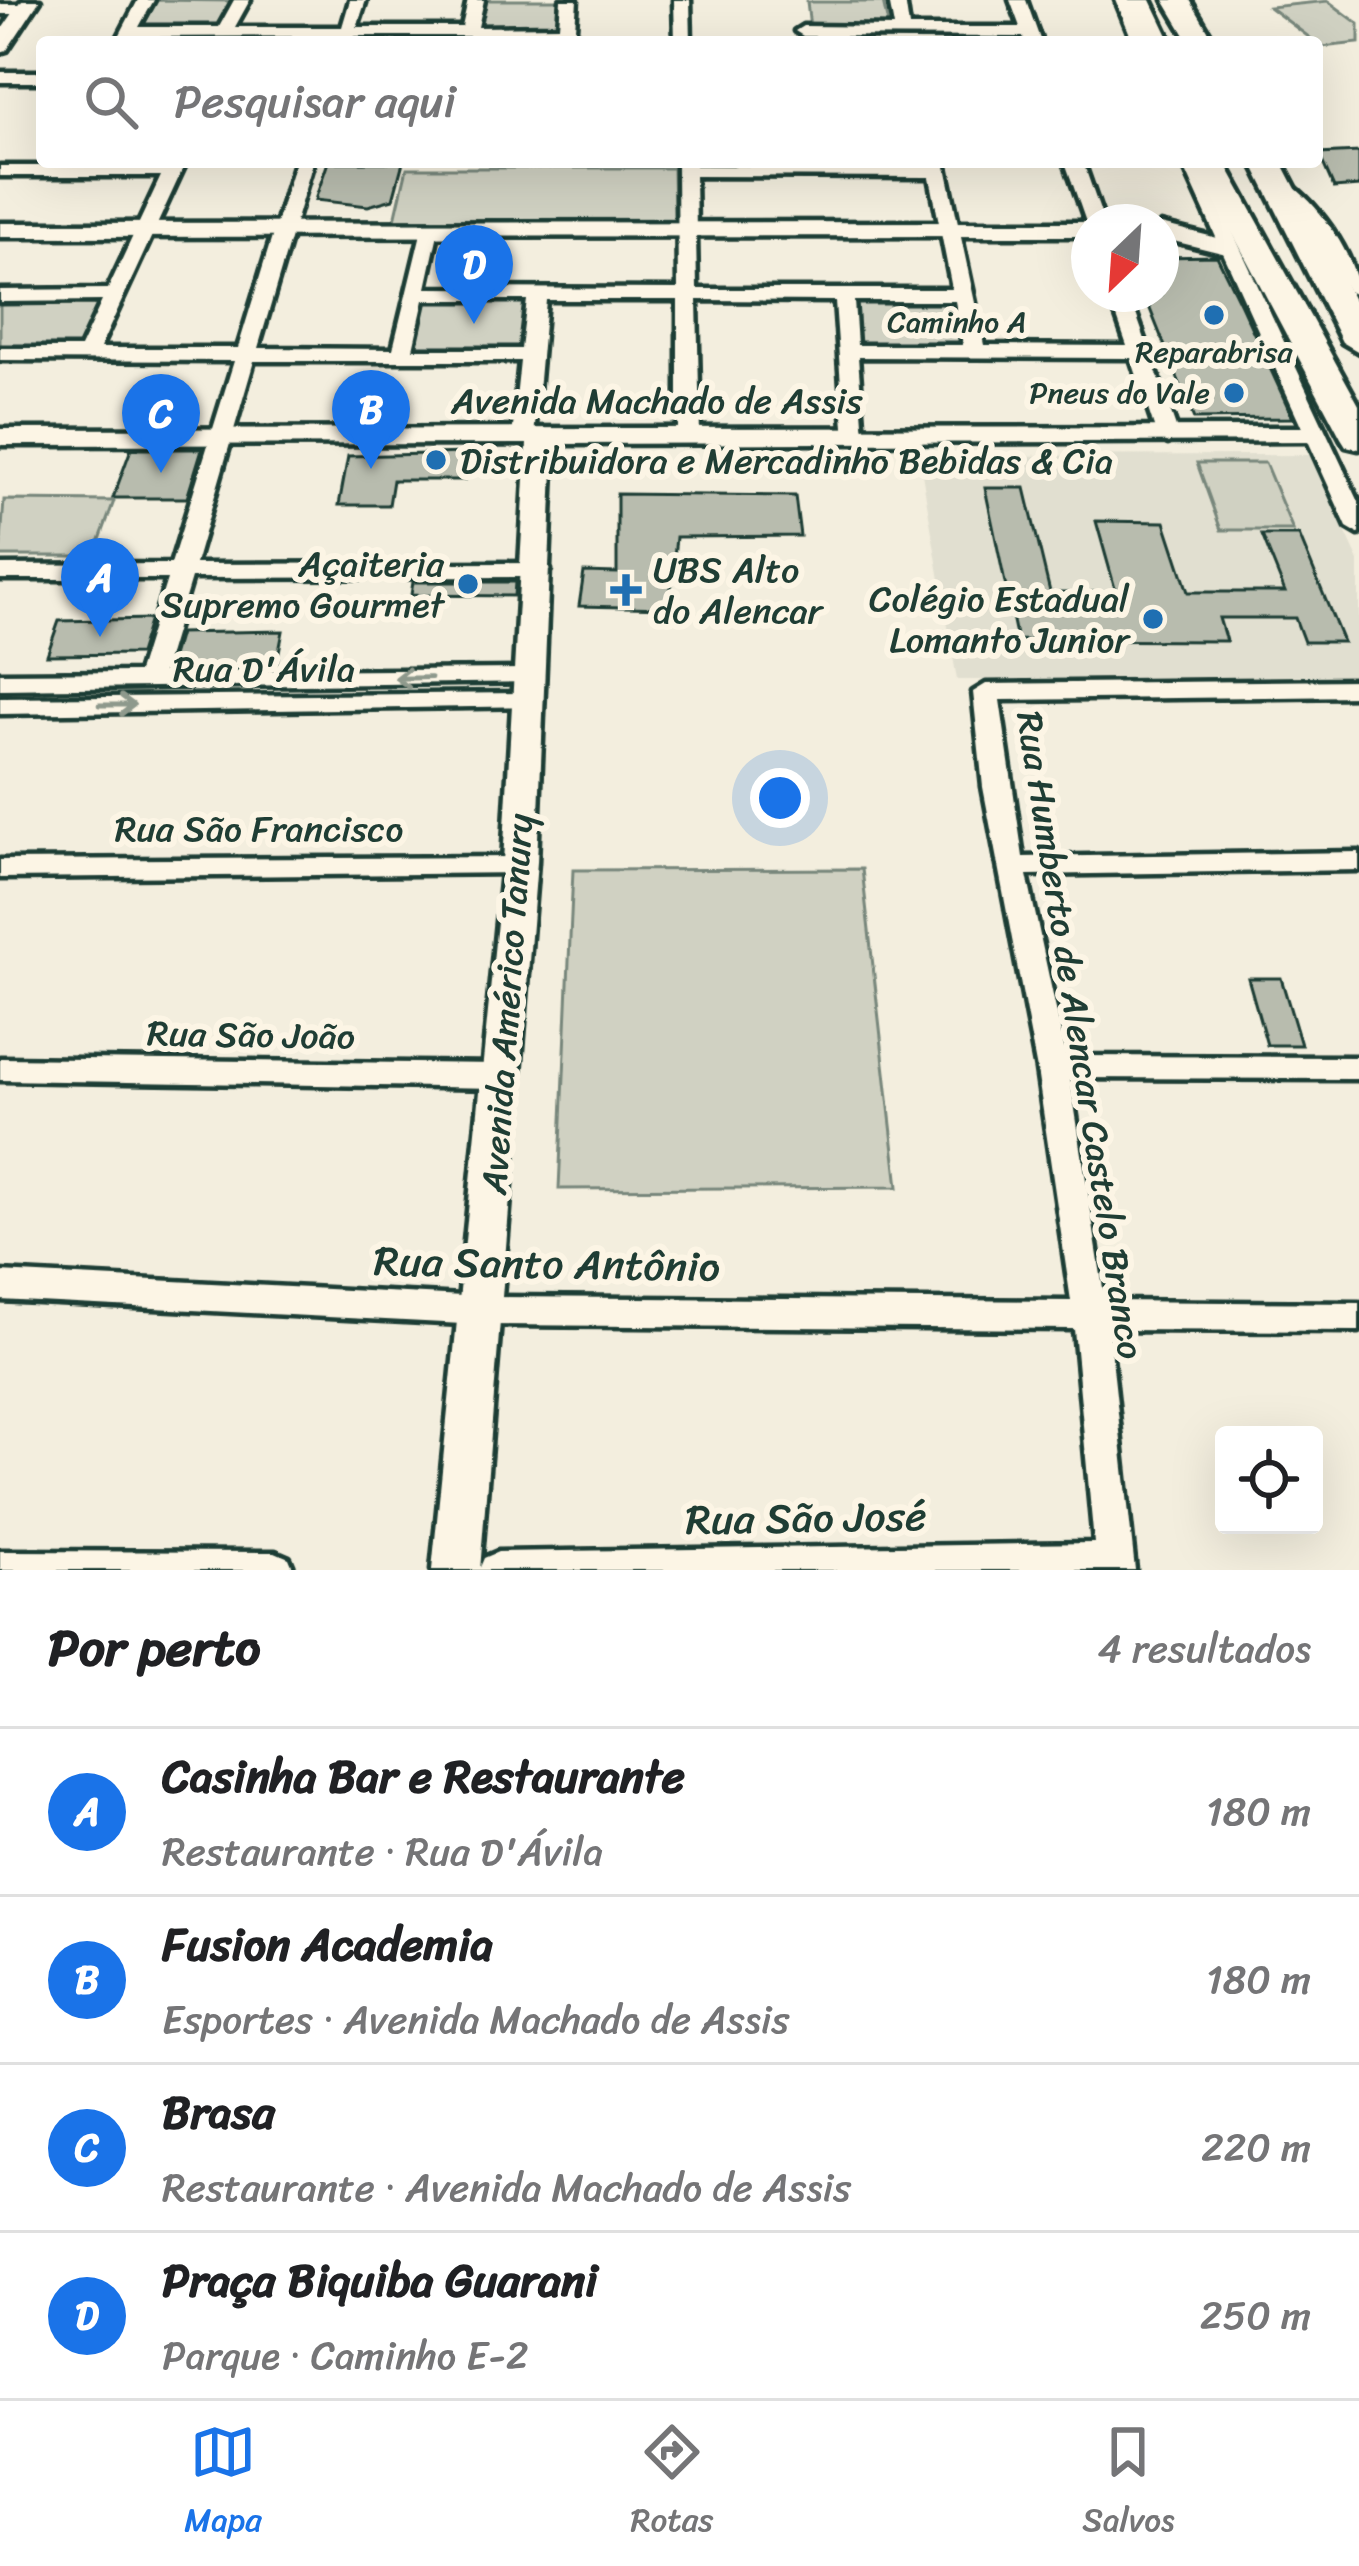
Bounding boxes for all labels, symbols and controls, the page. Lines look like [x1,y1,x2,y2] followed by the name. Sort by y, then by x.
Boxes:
[36,36,1323,168] search box
[174,62,456,142] text: Pesquisar aqui
[78,69,144,135] icon: search
[1071,204,1179,312] north arrow
[435,225,513,324] pin: D
[887,295,1027,349] street label: Caminho A
[1201,302,1227,328] marker: Reparabrisa
[1135,325,1294,379] place label: Reparabrisa
[1029,366,1210,420] place label: Pneus do Vale
[450,369,863,433] street label: Avenida Machado de Assis
[332,370,410,469] pin: B
[122,374,200,473] pin: C
[1221,380,1247,406] marker: Pneus do Vale
[460,429,1113,493] place label: Distribuidora e Mercadinho Bebidas & Cia
[423,447,449,473] marker: Distribuidora e Mercadinho Bebidas & Cia
[161,532,445,637] place label: Açaiteria Supremo Gourmet
[61,538,139,637] pin: A
[653,538,825,643] place label: UBS Alto do Alencar
[869,567,1131,672] place label: Colégio Estadual Lomanto Junior
[455,571,481,597] marker: Açaiteria Supremo Gourmet
[610,574,642,606] marker: UBS Alto do Alencar
[1140,606,1166,632] marker: Colégio Estadual Lomanto Junior
[173,637,355,701] street label: Rua D'Ávila
[394,667,433,689] one-way arrow
[97,694,136,716] one-way arrow
[997,707,1163,1364] street label: Rua Humberto de Alencar Castelo Branco
[750,768,810,828] your location
[115,797,403,861] street label: Rua São Francisco
[462,811,552,1198] street label: Avenida Américo Tanury
[146,1001,356,1069] street label: Rua São João
[373,1224,721,1304] street label: Rua Santo Antônio
[1215,1426,1323,1534] map controls
[1215,1426,1323,1534] button: locate
[685,1479,927,1557] street label: Rua São José
[48,1603,261,1693] text: Por perto
[1098,1614,1311,1683] text: 4 resultados
[162,1737,685,1817] text: Casinha Bar e Restaurante
[74,1777,100,1846] text: A
[1206,1777,1311,1846] text: 180 m
[162,1817,603,1886] text: Restaurante · Rua D'Ávila
[162,1905,493,1985] text: Fusion Academia
[75,1945,99,2014] text: B
[1206,1945,1311,2014] text: 180 m
[162,1985,789,2054] text: Esportes · Avenida Machado de Assis
[162,2073,275,2153] text: Brasa
[75,2113,99,2182] text: C
[1201,2113,1311,2182] text: 220 m
[162,2153,851,2222] text: Restaurante · Avenida Machado de Assis
[162,2241,598,2321] text: Praça Biquiba Guarani
[75,2281,99,2350] text: D
[1200,2281,1311,2350] text: 250 m
[162,2321,528,2390] text: Parque · Caminho E-2
[184,2419,262,2549] tab: Mapa
[631,2419,714,2549] tab: Rotas
[1082,2419,1175,2549] tab: Salvos

